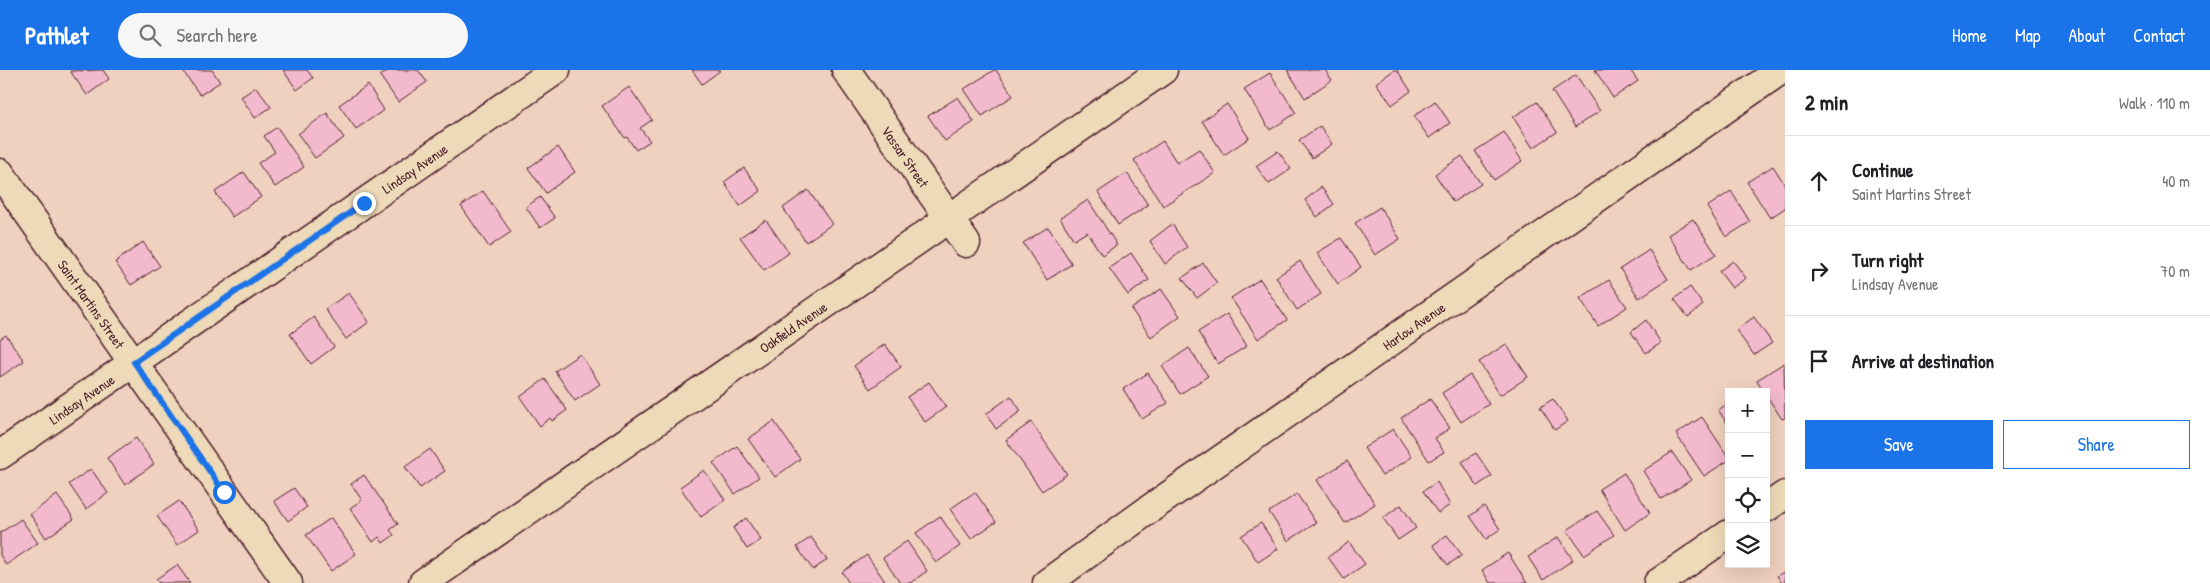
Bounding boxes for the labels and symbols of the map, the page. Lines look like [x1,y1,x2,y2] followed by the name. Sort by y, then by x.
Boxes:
[878,122,934,191] street label: Vassar Street
[378,138,451,197] street label: Lindsay Avenue
[353,192,376,215] route end
[54,256,130,352] street label: Saint Martins Street
[755,296,831,357] street label: Oakfield Avenue
[1379,297,1449,354] street label: Harlow Avenue
[45,369,118,428] street label: Lindsay Avenue
[213,481,236,504] route start

